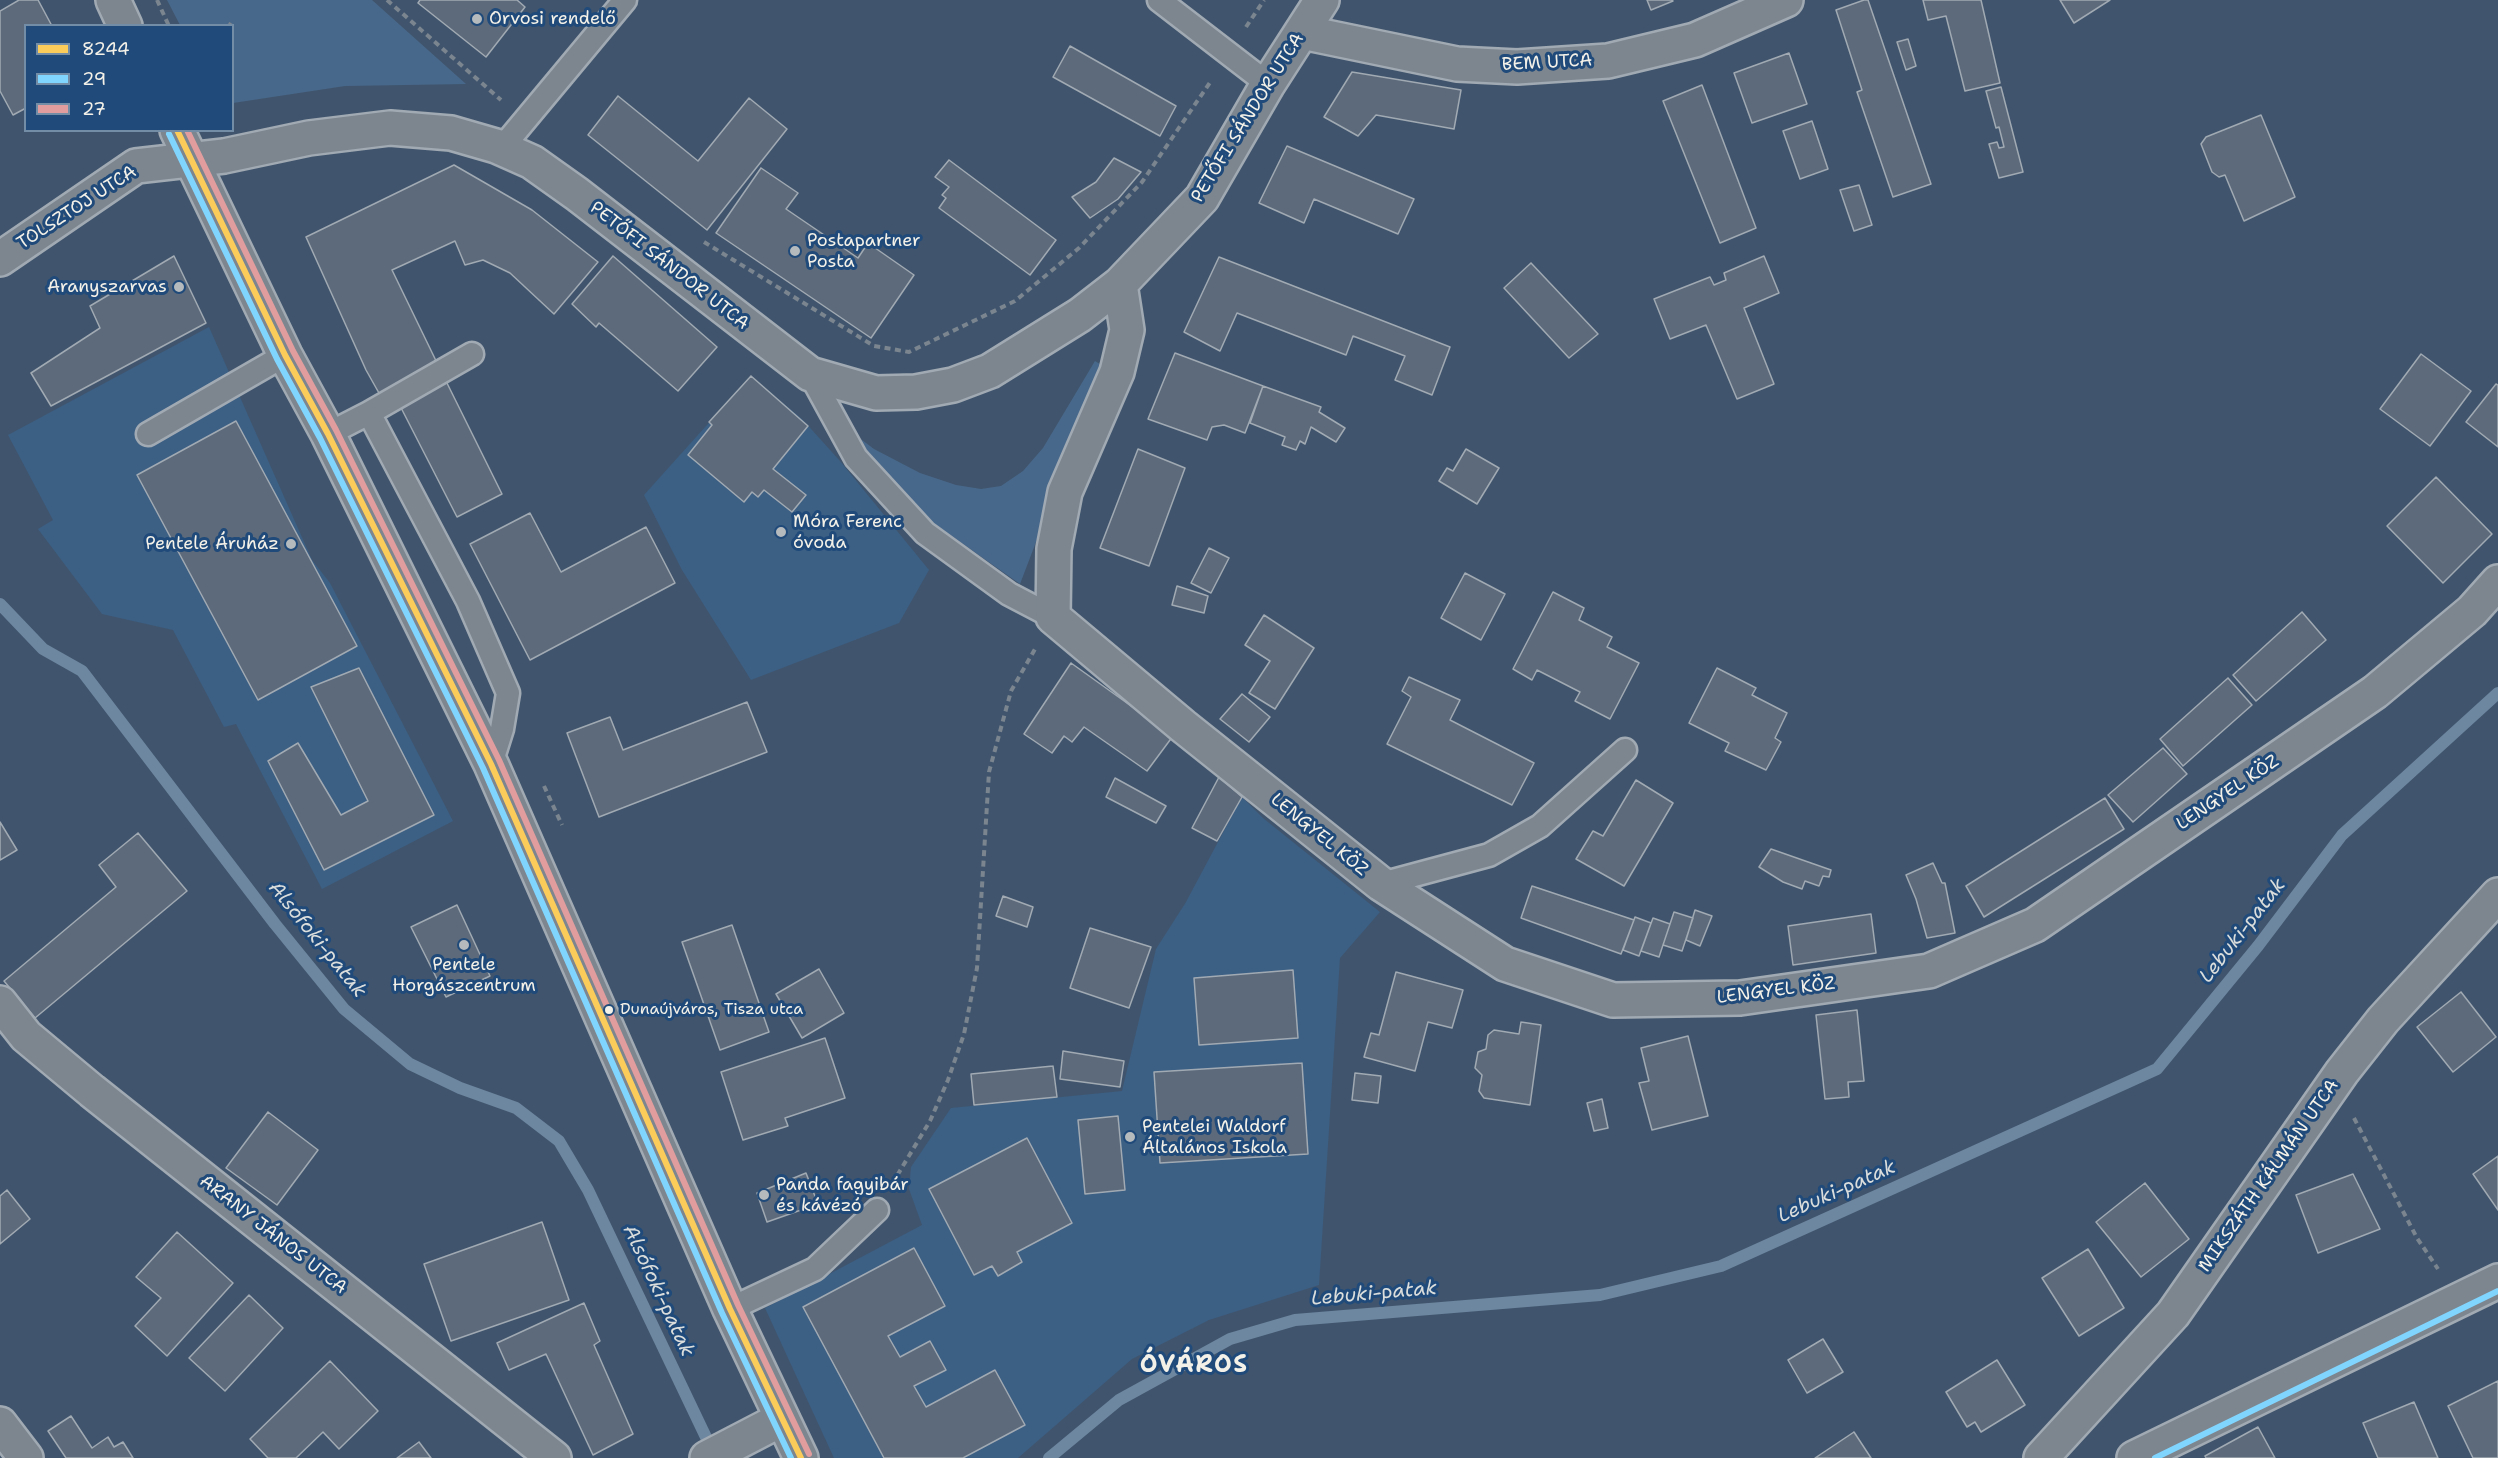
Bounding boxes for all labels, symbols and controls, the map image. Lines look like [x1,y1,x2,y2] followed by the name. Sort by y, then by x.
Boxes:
[489,8,616,30] place label: Orvosi rendelő
[470,12,484,26] marker: Orvosi rendelő
[24,24,234,132] legend
[1187,29,1309,207] street label: PETŐFI SÁNDOR UTCA
[82,37,130,61] text: 8244
[1501,50,1593,76] street label: BEM UTCA
[82,67,106,91] text: 29
[82,97,106,121] text: 27
[13,161,141,255] street label: TOLSZTOJ UTCA
[585,197,753,335] street label: PETŐFI SÁNDOR UTCA
[807,230,921,272] place label: Postapartner Posta
[788,244,802,258] marker: Postapartner Posta
[47,276,167,298] place label: Aranyszarvas
[172,280,186,294] marker: Aranyszarvas
[793,511,902,554] place label: Móra Ferenc óvoda
[774,525,788,539] marker: Móra Ferenc óvoda
[145,533,279,555] place label: Pentele Áruház
[284,537,298,551] marker: Pentele Áruház
[2173,751,2283,835] street label: LENGYEL KÖZ
[1266,789,1372,881] street label: LENGYEL KÖZ
[2195,874,2291,988] water label: Lebuki-patak
[263,877,371,1003] water label: Alsófoki-patak
[457,938,471,952] marker: Pentele Horgászcentrum
[392,954,536,996] place label: Pentele Horgászcentrum
[1716,973,1836,1009] street label: LENGYEL KÖZ
[620,1000,803,1020] place label: Dunaújváros, Tisza utca
[603,1004,615,1016] marker: Dunaújváros, Tisza utca
[2194,1076,2344,1276] street label: MIKSZÁTH KÁLMÁN UTCA
[1142,1116,1287,1158] place label: Pentelei Waldorf Általános Iskola
[1123,1130,1137,1144] marker: Pentelei Waldorf Általános Iskola
[1774,1155,1900,1229] water label: Lebuki-patak
[195,1171,351,1299] street label: ARANY JÁNOS UTCA
[776,1174,909,1216] place label: Panda fagyibár és kávézó
[757,1188,771,1202] marker: Panda fagyibár és kávézó
[617,1221,699,1361] water label: Alsófoki-patak
[1310,1277,1438,1311] water label: Lebuki-patak
[1140,1352,1248,1380] district label: ÓVÁROS

